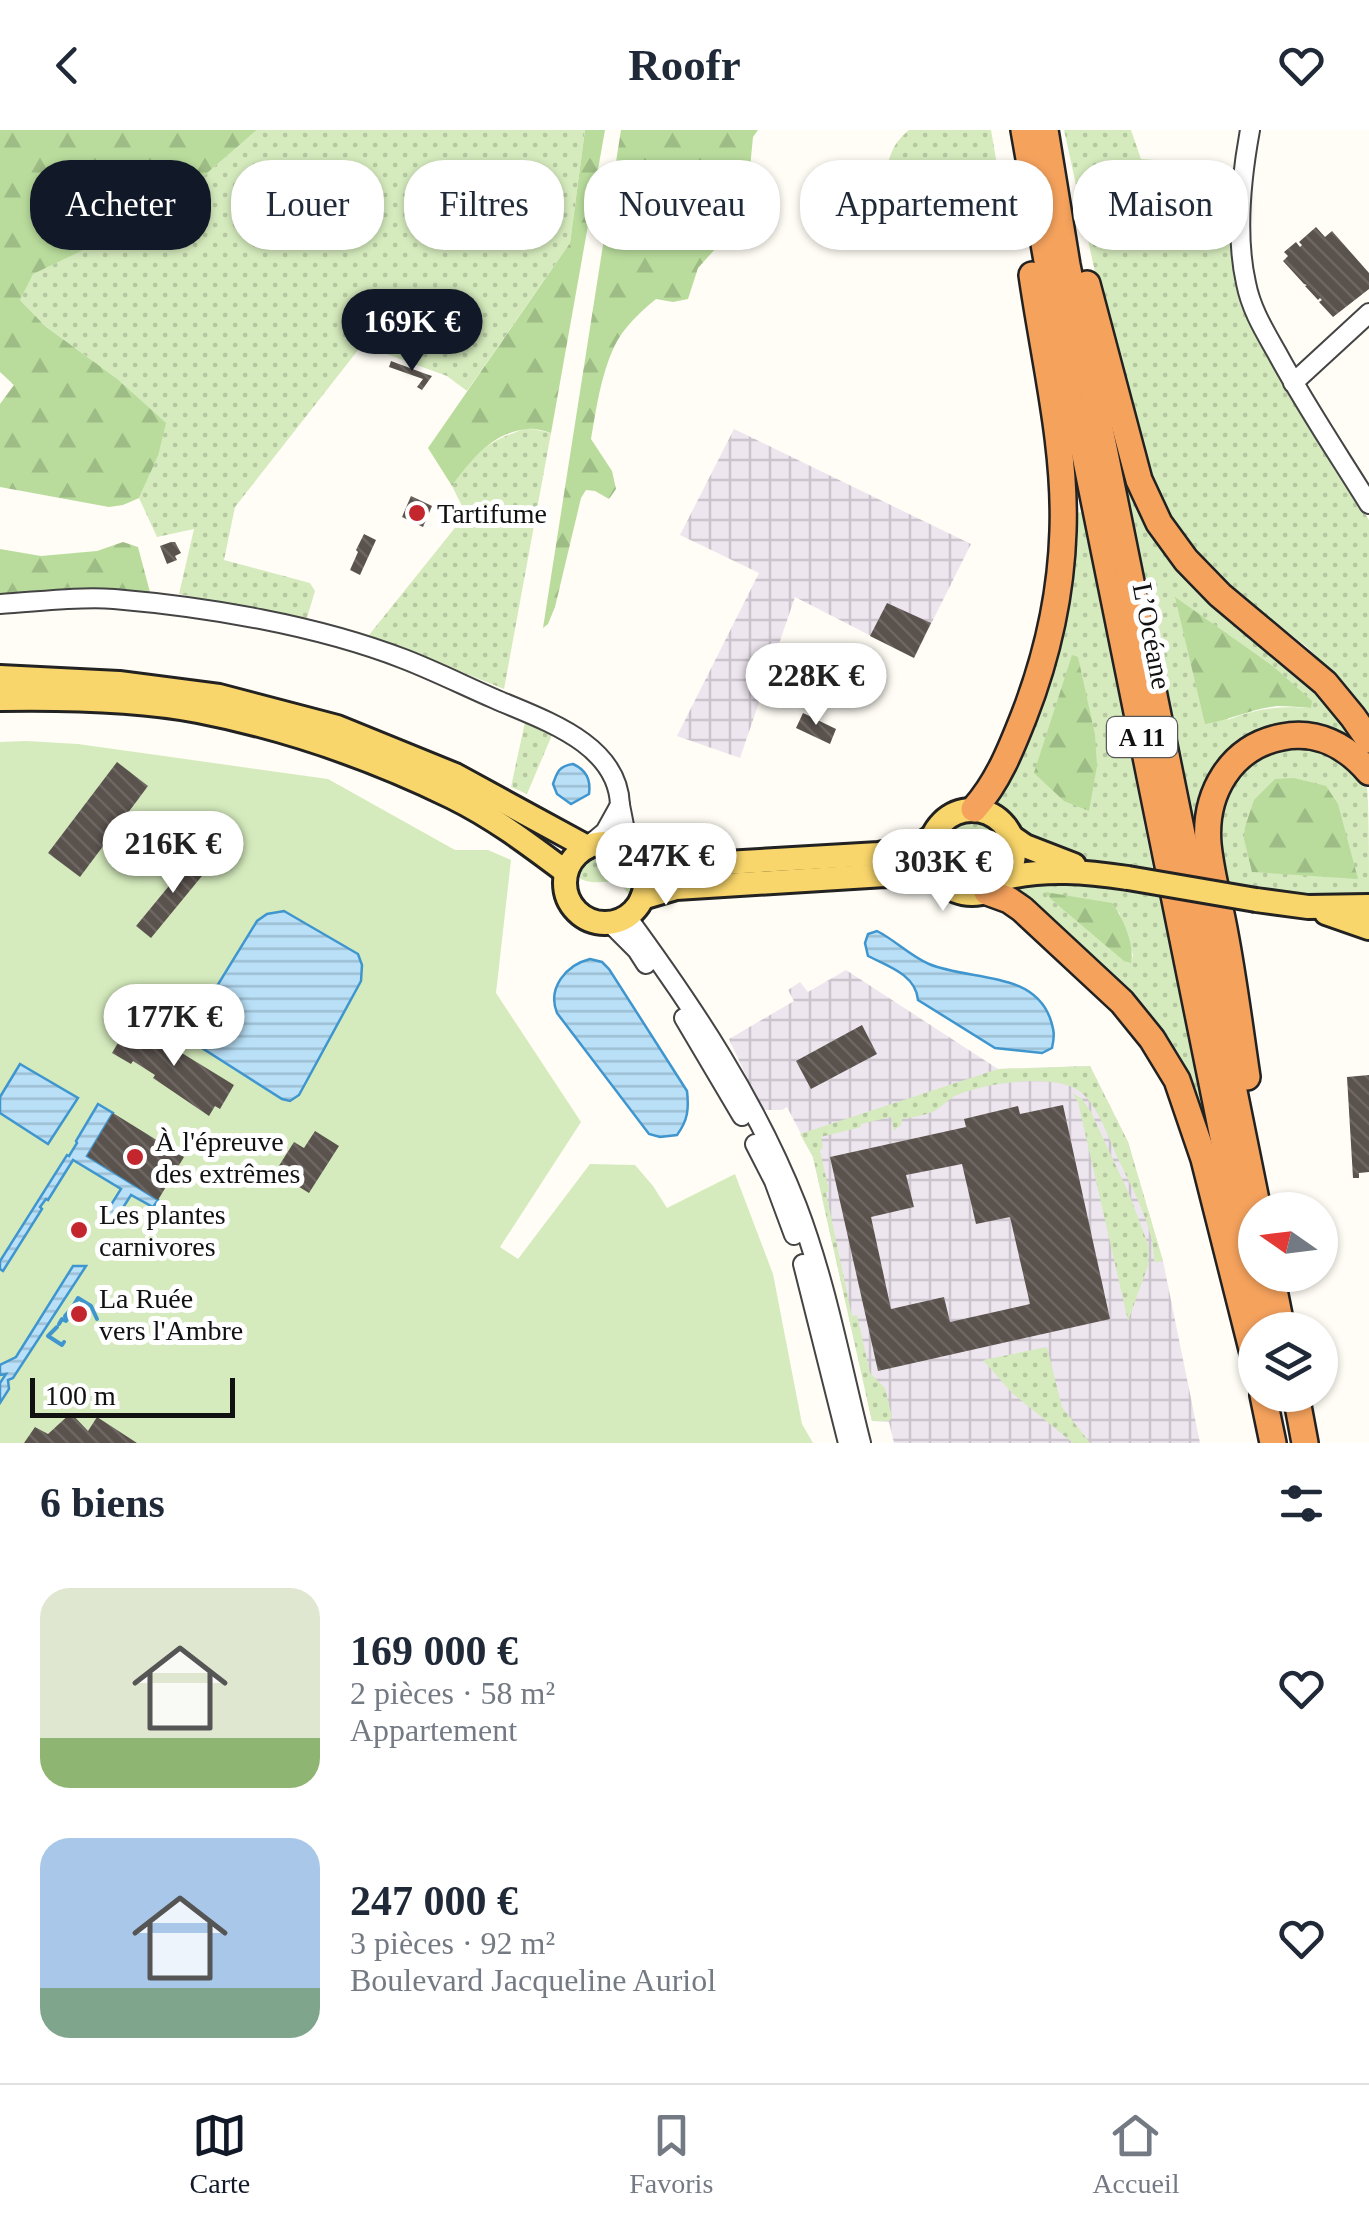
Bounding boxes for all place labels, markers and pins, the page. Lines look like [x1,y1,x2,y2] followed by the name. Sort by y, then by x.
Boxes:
[331,289,493,374] pin: 169K €
[437,498,547,529] place label: Tartifume
[406,502,428,524] marker: Tartifume
[735,643,897,728] pin: 228K €
[92,811,254,896] pin: 216K €
[585,823,747,908] pin: 247K €
[862,829,1024,914] pin: 303K €
[93,984,255,1069] pin: 177K €
[155,1126,300,1189] place label: À l'épreuve des extrêmes
[124,1146,146,1168] marker: À l'épreuve des extrêmes
[99,1199,226,1262] place label: Les plantes carnivores
[68,1219,90,1241] marker: Les plantes carnivores
[99,1283,243,1346] place label: La Ruée vers l'Ambre
[68,1303,90,1325] marker: La Ruée vers l'Ambre

